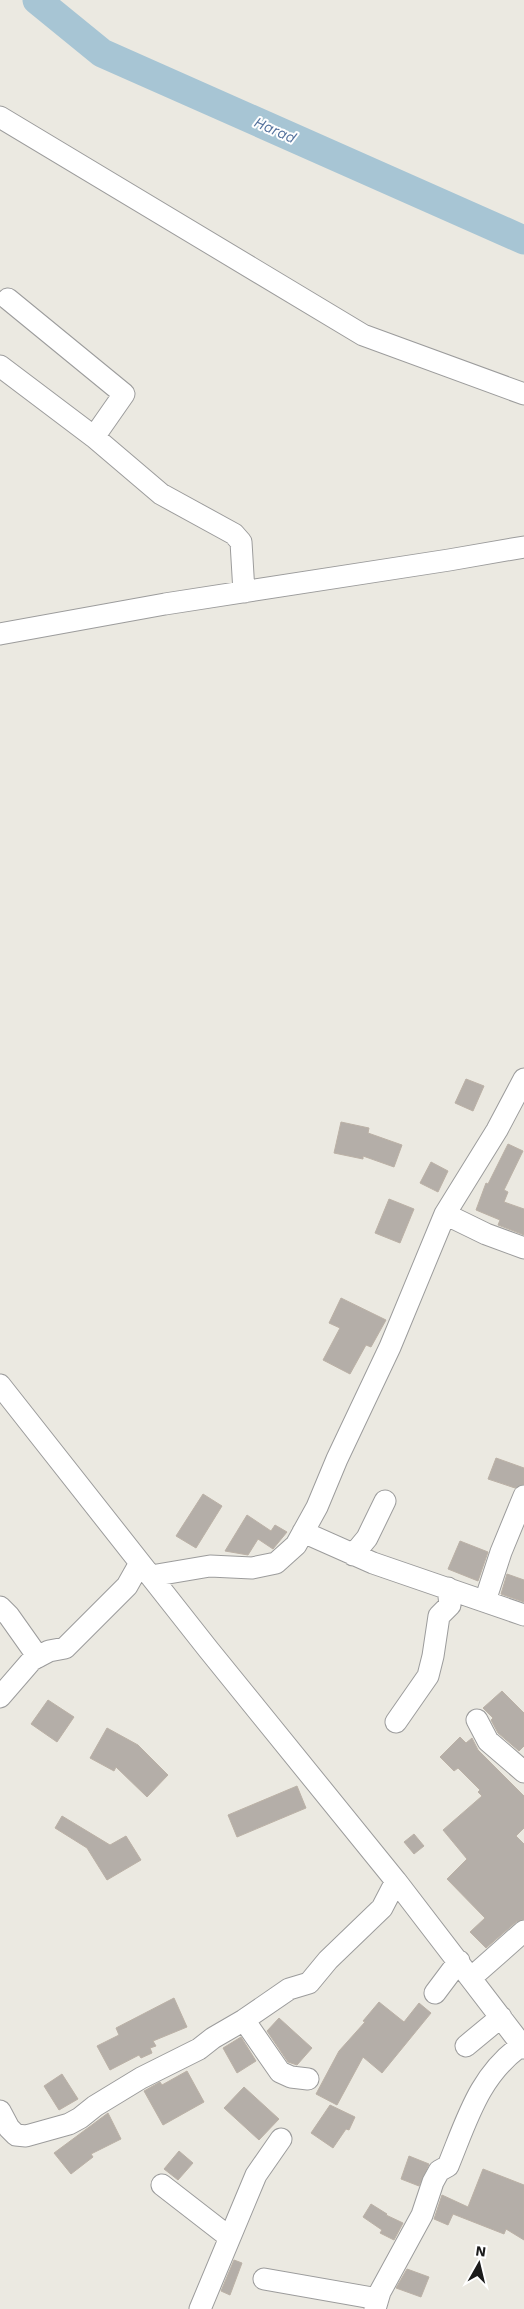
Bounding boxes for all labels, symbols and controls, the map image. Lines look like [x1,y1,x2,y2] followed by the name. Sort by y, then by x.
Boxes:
[251,113,299,147] water label: Harad
[454,2239,504,2289] north arrow
[475,2242,487,2260] text: N

